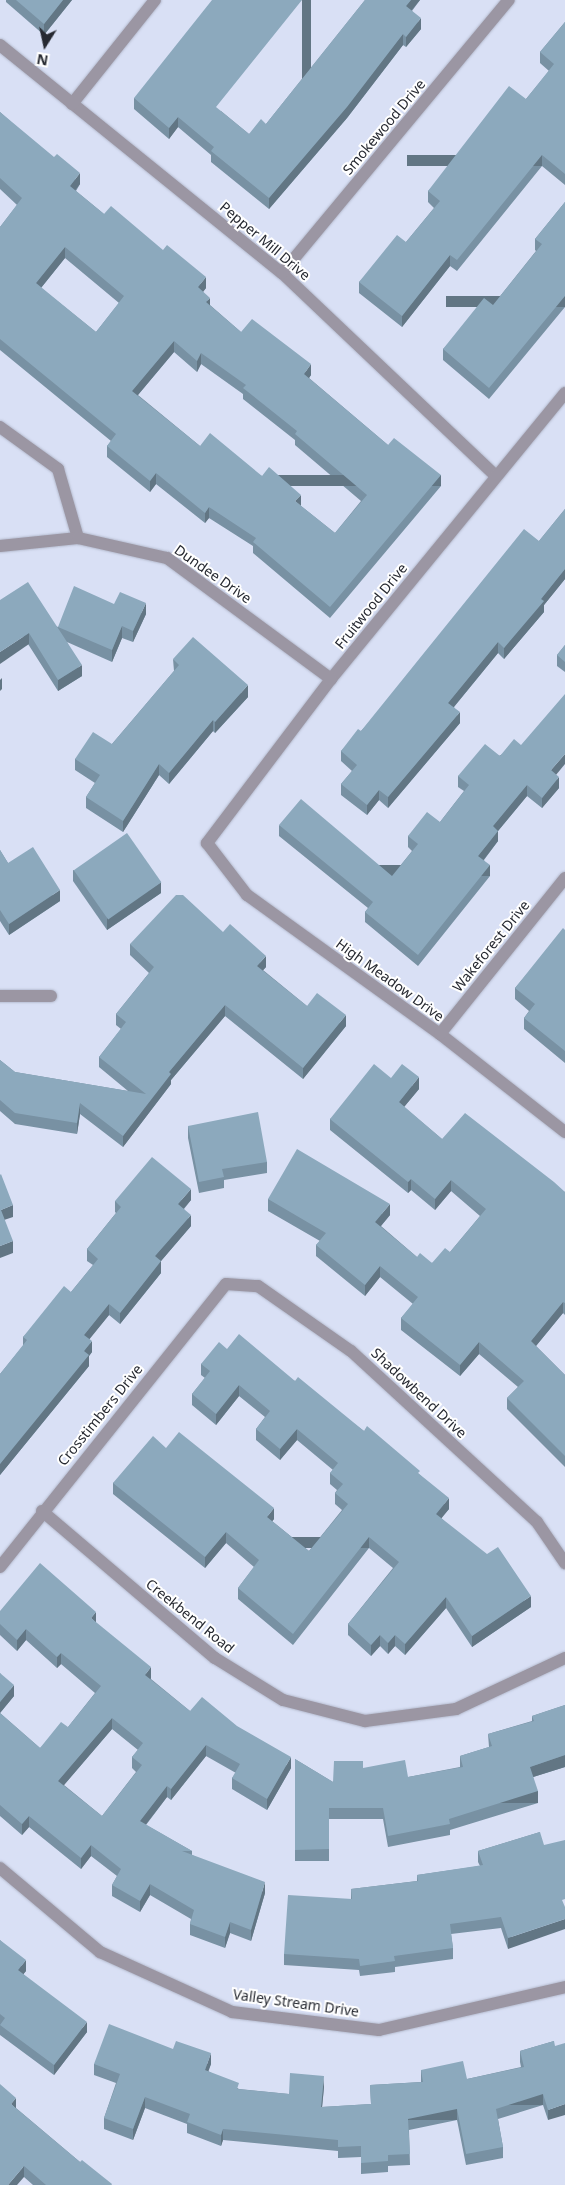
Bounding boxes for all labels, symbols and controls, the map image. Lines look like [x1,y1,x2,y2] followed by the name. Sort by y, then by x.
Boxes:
[20,20,70,70] north arrow
[35,50,50,71] text: N
[339,76,429,178] street label: Smokewood Drive
[216,198,314,284] street label: Pepper Mill Drive
[171,541,255,607] street label: Dundee Drive
[331,560,411,652] street label: Fruitwood Drive
[449,897,533,995] street label: Wakeforest Drive
[333,935,447,1025] street label: High Meadow Drive
[368,1345,470,1441] street label: Shadowbend Drive
[54,1361,146,1469] street label: Crosstimbers Drive
[142,1575,238,1657] street label: Creekbend Road
[232,1986,360,2020] street label: Valley Stream Drive

